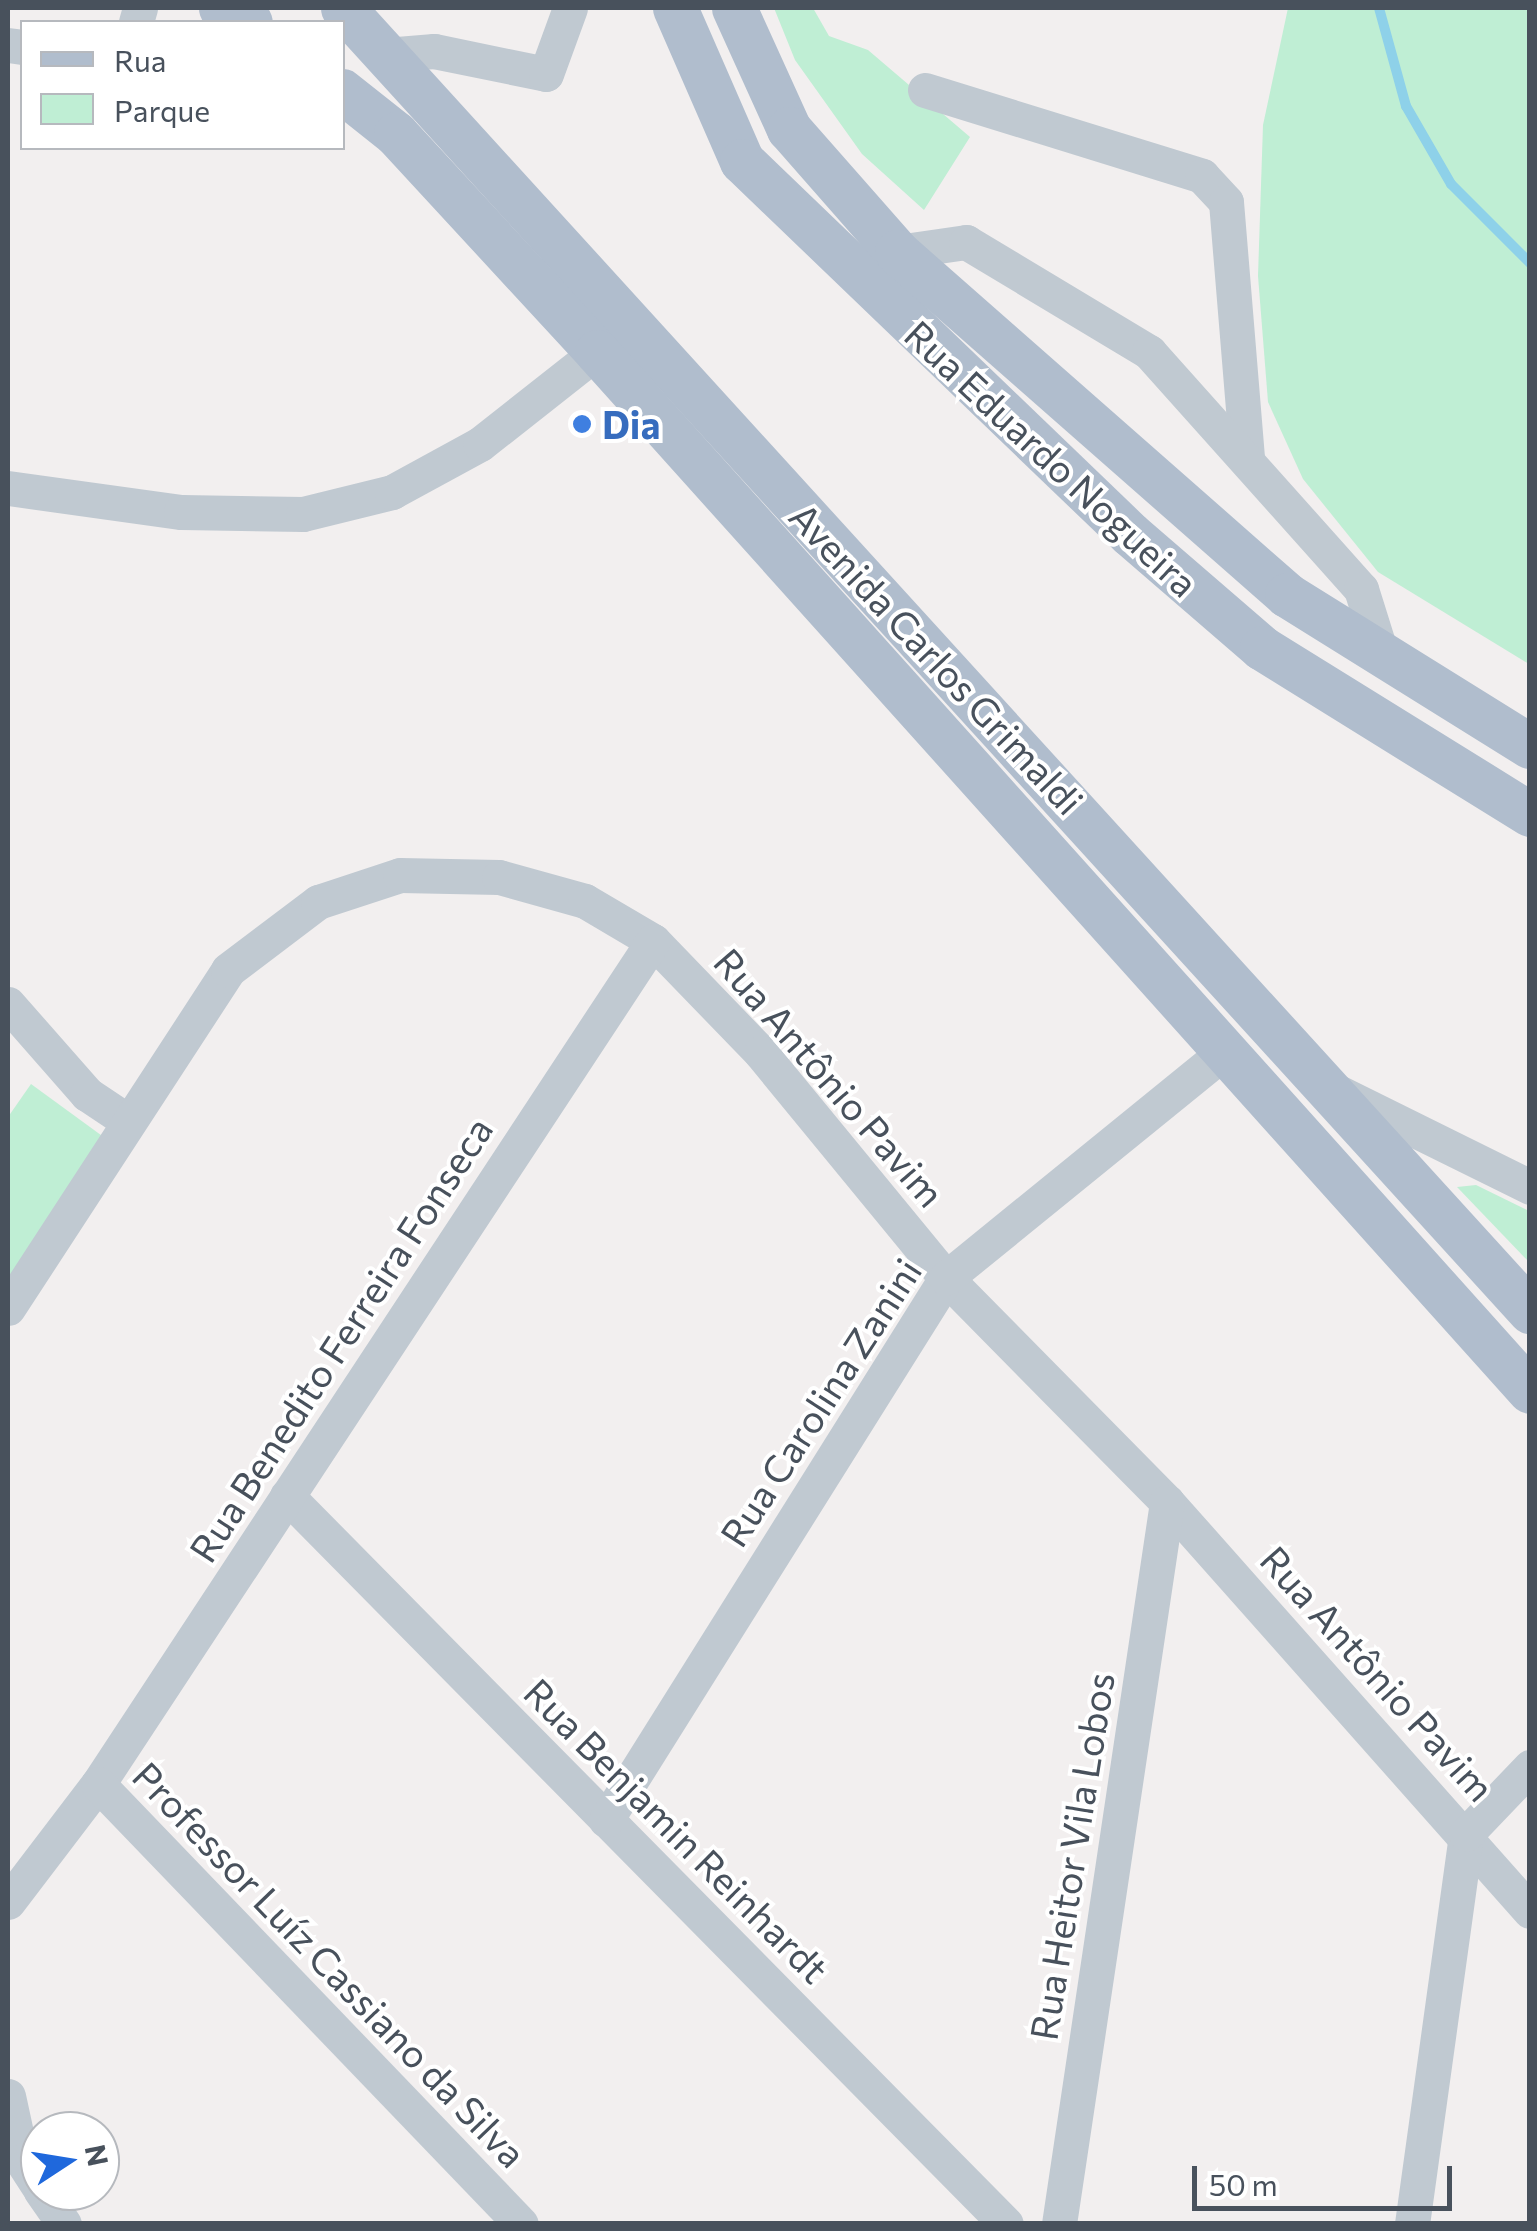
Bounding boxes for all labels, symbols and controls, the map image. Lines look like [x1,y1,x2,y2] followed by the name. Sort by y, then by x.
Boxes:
[20,20,345,150] legend
[114,41,166,78] text: Rua
[114,91,210,128] text: Parque
[896,311,1208,605] street label: Rua Eduardo Nogueira
[602,401,660,447] place label: Dia
[571,413,593,435] marker: Dia
[781,493,1093,823] street label: Avenida Carlos Grimaldi
[706,939,954,1215] street label: Rua Antônio Pavim
[179,1108,501,1570] street label: Rua Benedito Ferreira Fonseca
[710,1250,930,1554] street label: Rua Carolina Zanini
[1252,1536,1504,1810] street label: Rua Antônio Pavim
[516,1669,838,1991] street label: Rua Benjamin Reinhardt
[1019,1669,1123,2043] street label: Rua Heitor Vila Lobos
[124,1752,536,2176] street label: Professor Luíz Cassiano da Silva
[20,2111,120,2211] north arrow
[79,2141,116,2169] text: N
[1197,2146,1457,2208] scale bar
[1209,2165,1278,2202] text: 50 m

